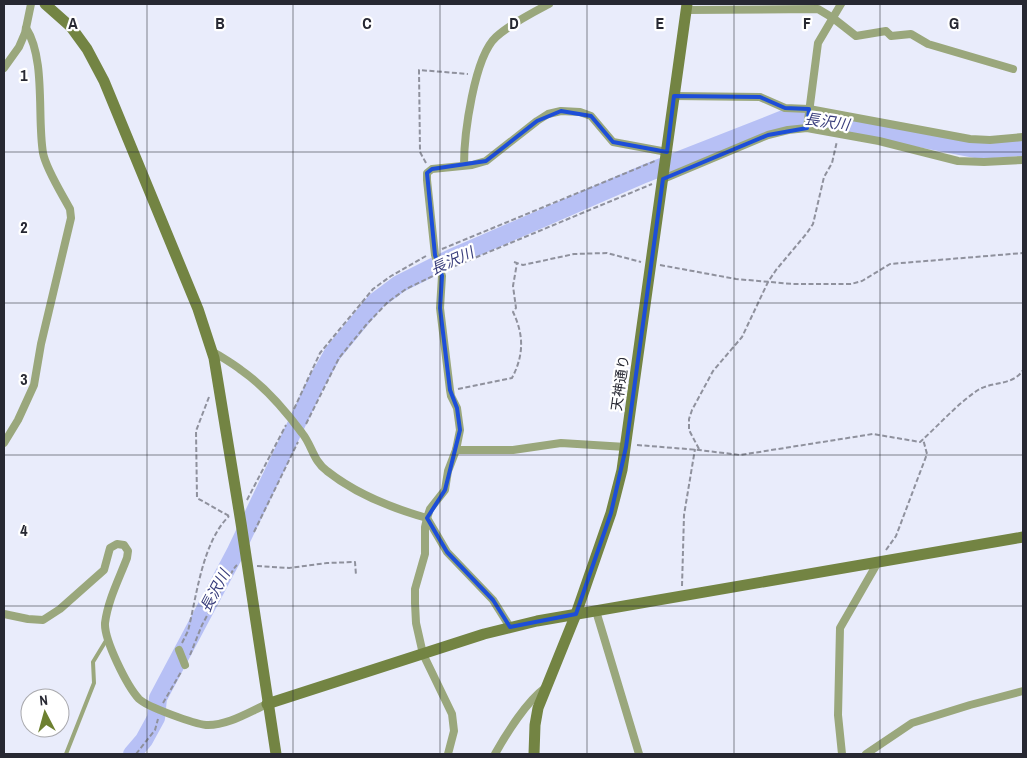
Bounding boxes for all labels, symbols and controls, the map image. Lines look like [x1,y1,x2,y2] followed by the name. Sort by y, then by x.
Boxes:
[68,12,78,34] text: A
[215,12,225,34] text: B
[362,12,372,34] text: C
[509,12,519,34] text: D
[656,12,665,34] text: E
[803,12,811,34] text: F
[949,12,959,34] text: G
[20,64,28,86] text: 1
[803,108,853,135] water label: 長沢川
[20,216,28,238] text: 2
[427,241,478,279] water label: 長沢川
[607,354,633,412] street label: 天神通り
[20,368,28,390] text: 3
[20,519,28,541] text: 4
[195,564,235,616] water label: 長沢川
[20,688,70,738] north arrow
[39,691,49,709] text: N

